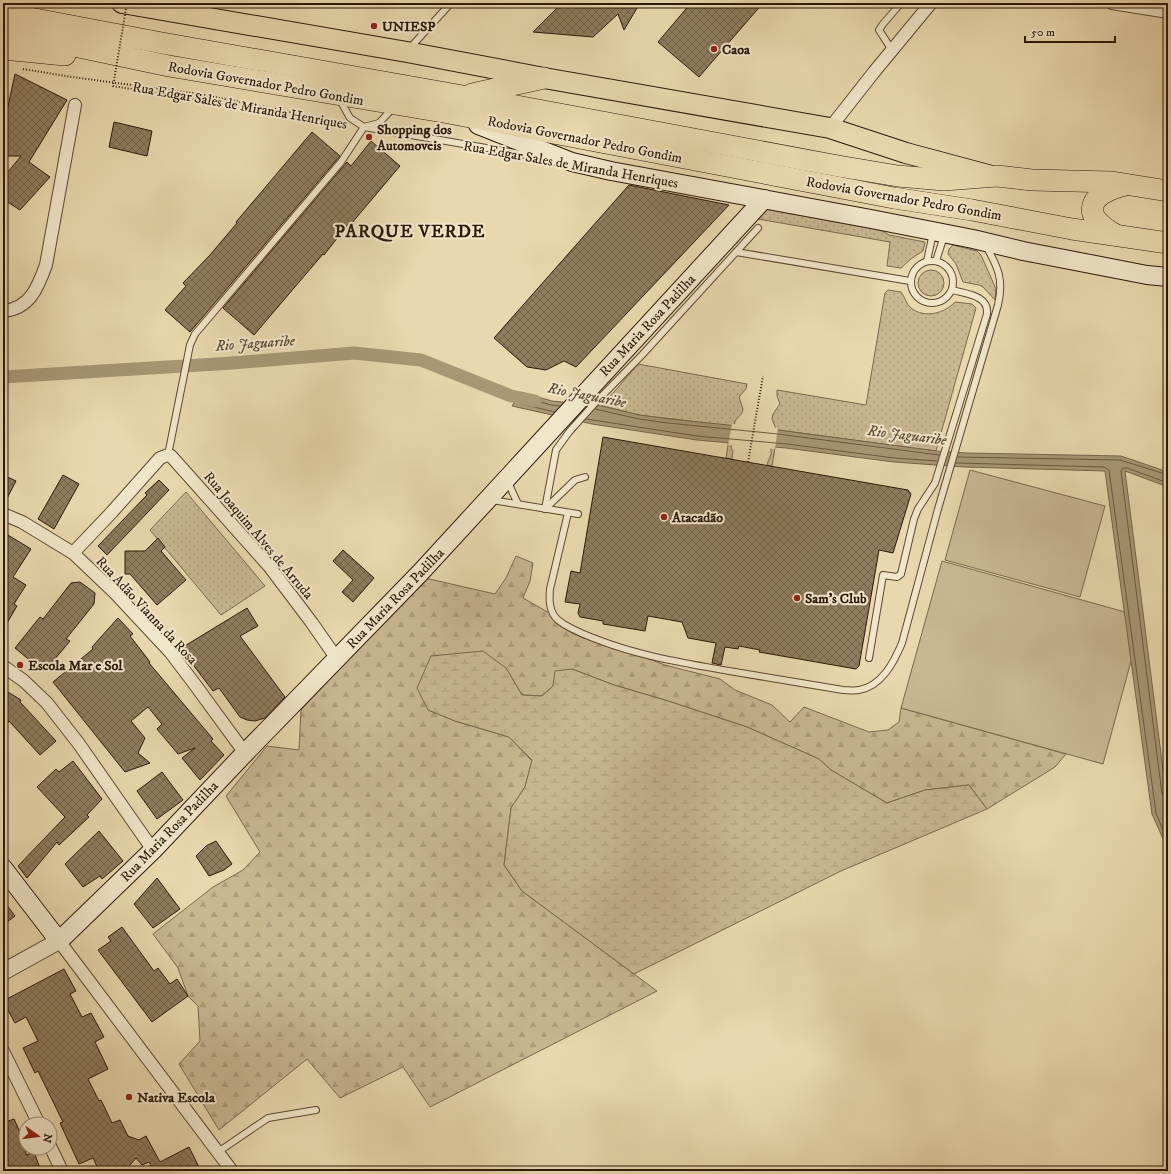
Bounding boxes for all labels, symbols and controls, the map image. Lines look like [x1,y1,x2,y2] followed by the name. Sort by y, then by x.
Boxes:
[382,18,436,36] place label: UNIESP
[1025,18,1115,44] scale bar
[369,21,379,31] marker: UNIESP
[1031,25,1055,40] text: 50 m
[722,41,751,59] place label: Caoa
[709,44,719,54] marker: Caoa
[167,58,365,110] street label: Rodovia Governador Pedro Gondim
[131,78,349,134] street label: Rua Edgar Sales de Miranda Henriques
[486,112,684,168] street label: Rodovia Governador Pedro Gondim
[376,121,452,155] place label: Shopping dos Automoveis
[364,132,374,142] marker: Shopping dos Automoveis
[462,137,680,193] street label: Rua Edgar Sales de Miranda Henriques
[805,173,1003,225] street label: Rodovia Governador Pedro Gondim
[334,221,486,243] district label: PARQUE VERDE
[596,271,700,381] street label: Rua Maria Rosa Padilha
[214,331,296,356] water label: Rio Jaguaribe
[545,378,629,413] water label: Rio Jaguaribe
[865,421,948,450] water label: Rio Jaguaribe
[199,468,317,603] street label: Rua Joaquim Alves de Arruda
[671,509,723,527] place label: Atacadão
[659,512,669,522] marker: Atacadão
[343,544,449,653] street label: Rua Maria Rosa Padilha
[92,553,201,668] street label: Rua Adão Vianna da Rosa
[805,590,867,608] place label: Sam's Club
[792,593,802,603] marker: Sam's Club
[28,657,123,675] place label: Escola Mar e Sol
[15,660,25,670] marker: Escola Mar e Sol
[117,777,223,886] street label: Rua Maria Rosa Padilha
[137,1089,216,1107] place label: Nativa Escola
[124,1092,134,1102] marker: Nativa Escola
[18,1116,58,1156] north arrow
[39,1132,55,1144] text: N

